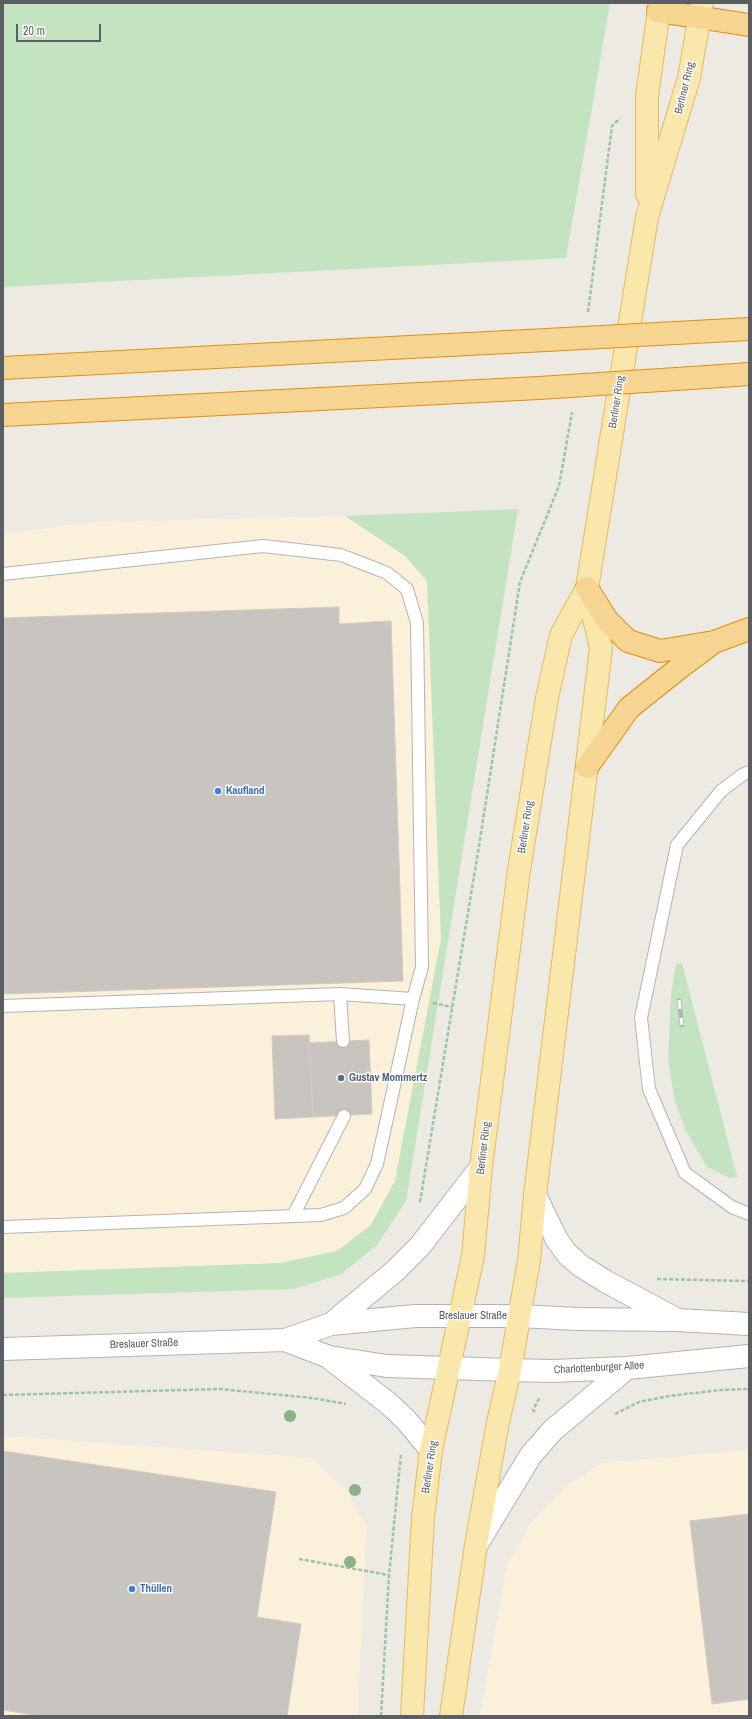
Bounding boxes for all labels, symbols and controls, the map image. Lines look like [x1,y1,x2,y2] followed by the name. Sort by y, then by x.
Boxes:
[18,16,103,42] scale bar
[23,23,45,39] text: 20 m
[672,61,698,115] street label: Berliner Ring
[606,375,628,429] street label: Berliner Ring
[226,784,265,798] place label: Kaufland
[213,786,223,796] marker: Kaufland
[515,800,537,854] street label: Berliner Ring
[349,1071,427,1085] place label: Gustav Mommertz
[336,1073,346,1083] marker: Gustav Mommertz
[474,1121,494,1175] street label: Berliner Ring
[439,1309,507,1323] street label: Breslauer Straße
[110,1336,178,1352] street label: Breslauer Straße
[554,1359,644,1377] street label: Charlottenburger Allee
[419,1440,441,1494] street label: Berliner Ring
[140,1582,172,1596] place label: Thüllen
[127,1584,137,1594] marker: Thüllen

